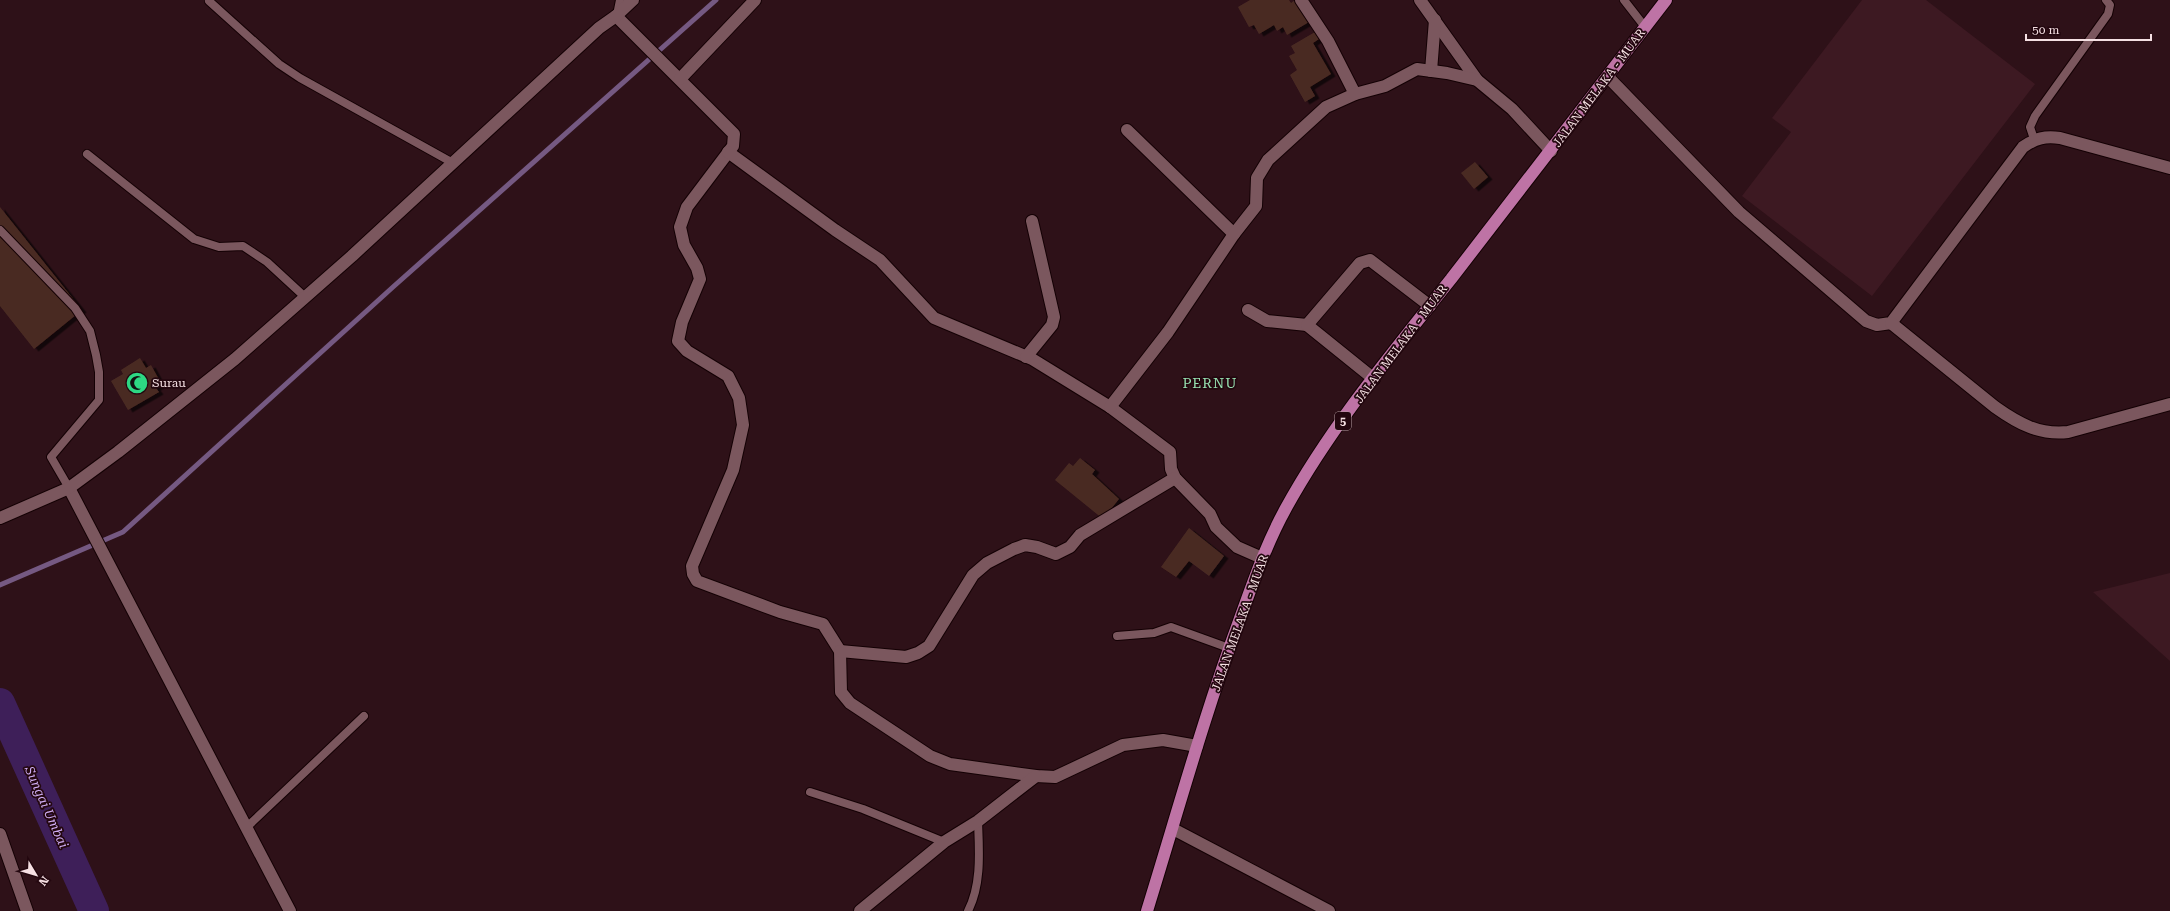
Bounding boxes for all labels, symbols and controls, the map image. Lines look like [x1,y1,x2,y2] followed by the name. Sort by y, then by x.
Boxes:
[2026,16,2151,42] scale bar
[2032,23,2059,37] text: 50 m
[1550,26,1648,150] street label: JALAN MELAKA - MUAR
[1352,282,1450,406] street label: JALAN MELAKA - MUAR
[124,370,150,396] mosque icon: Surau
[1182,375,1238,391] district label: PERNU
[152,376,186,390] place label: Surau
[1335,412,1351,430] road number: 5
[1209,552,1272,693] street label: JALAN MELAKA - MUAR
[21,763,71,850] water label: Sungai Umbai
[16,855,56,895] north arrow
[35,874,51,889] text: N

